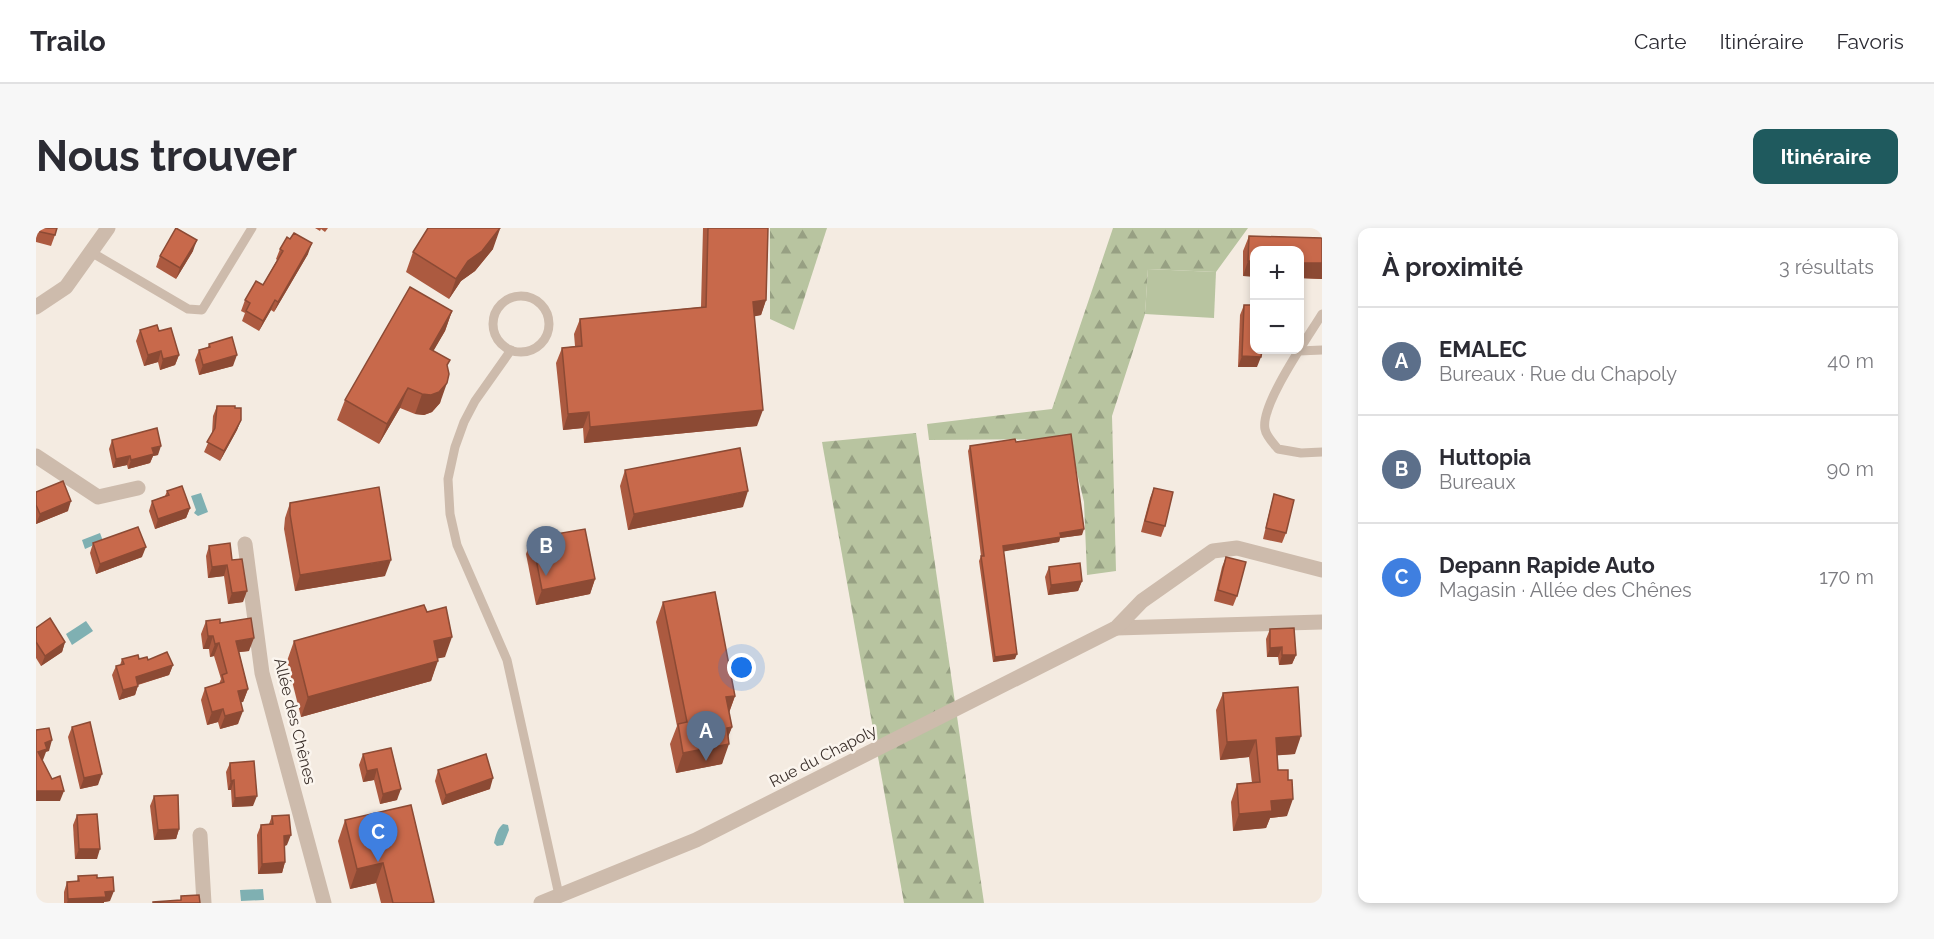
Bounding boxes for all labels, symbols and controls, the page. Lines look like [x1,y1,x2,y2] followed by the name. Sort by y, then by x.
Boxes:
[30,25,106,58] text: Trailo
[1634,29,1686,54] text: Carte
[1719,29,1803,54] text: Itinéraire
[1836,29,1904,54] text: Favoris
[1753,129,1898,184] button: Itinéraire
[36,132,297,181] text: Nous trouver
[1250,246,1304,354] map controls
[1250,246,1304,300] button: +
[1382,252,1523,282] text: À proximité
[1779,255,1874,279] text: 3 résultats
[1250,300,1304,354] button: −
[1439,336,1527,362] text: EMALEC
[1395,349,1408,373] text: A
[1827,349,1874,373] text: 40 m
[1439,362,1677,386] text: Bureaux · Rue du Chapoly
[1439,444,1531,470] text: Huttopia
[1395,457,1408,481] text: B
[1827,457,1874,481] text: 90 m
[1439,470,1516,494] text: Bureaux
[526,526,566,576] pin: B
[1439,552,1655,578] text: Depann Rapide Auto
[1395,565,1408,589] text: C
[1819,565,1874,589] text: 170 m
[1439,578,1692,602] text: Magasin · Allée des Chênes
[727,653,756,682] your location
[270,656,320,786] street label: Allée des Chênes
[686,712,726,761] pin: A
[766,721,880,791] street label: Rue du Chapoly
[358,812,398,862] pin: C

